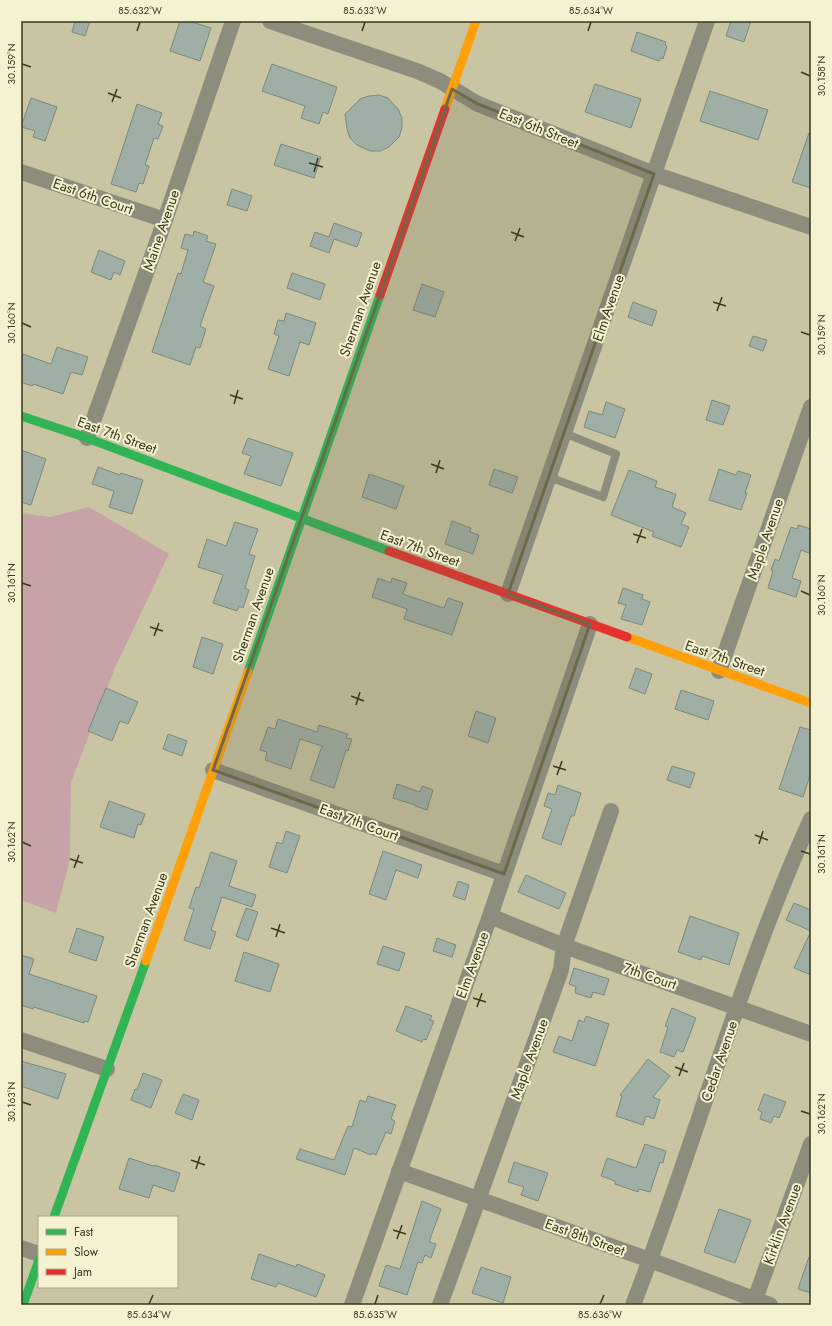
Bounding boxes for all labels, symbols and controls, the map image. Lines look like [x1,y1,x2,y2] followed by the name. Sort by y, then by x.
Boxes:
[118,3,162,18] text: 85.632°W
[343,3,387,18] text: 85.633°W
[569,3,613,18] text: 85.634°W
[4,44,19,84] text: 30.159°N
[814,56,829,96] text: 30.158°N
[496,103,582,153] street label: East 6th Street
[50,173,136,219] street label: East 6th Court
[138,187,184,273] street label: Maine Avenue
[334,259,386,359] street label: Sherman Avenue
[587,272,629,344] street label: Elm Avenue
[4,302,19,344] text: 30.160°N
[814,315,829,355] text: 30.159°N
[74,411,160,459] street label: East 7th Street
[742,496,788,582] street label: Maple Avenue
[377,524,463,572] street label: East 7th Street
[4,563,19,603] text: 30.161°N
[227,565,279,665] street label: Sherman Avenue
[814,574,829,616] text: 30.160°N
[682,635,768,681] street label: East 7th Street
[317,798,402,846] street label: East 7th Court
[4,822,19,862] text: 30.162°N
[814,834,829,874] text: 30.161°N
[120,870,172,970] street label: Sherman Avenue
[451,929,493,1001] street label: Elm Avenue
[621,958,680,995] street label: 7th Court
[505,1016,553,1102] street label: Maple Avenue
[696,1018,742,1104] street label: Cedar Avenue
[4,1082,19,1122] text: 30.163°N
[814,1094,829,1134] text: 30.162°N
[758,1181,806,1267] street label: Kirklin Avenue
[542,1213,628,1261] street label: East 8th Street
[38,1216,178,1288] legend
[74,1223,93,1241] text: Fast
[74,1243,99,1261] text: Slow
[72,1263,92,1281] text: Jam
[127,1307,171,1322] text: 85.634°W
[353,1307,397,1322] text: 85.635°W
[578,1307,622,1322] text: 85.636°W

